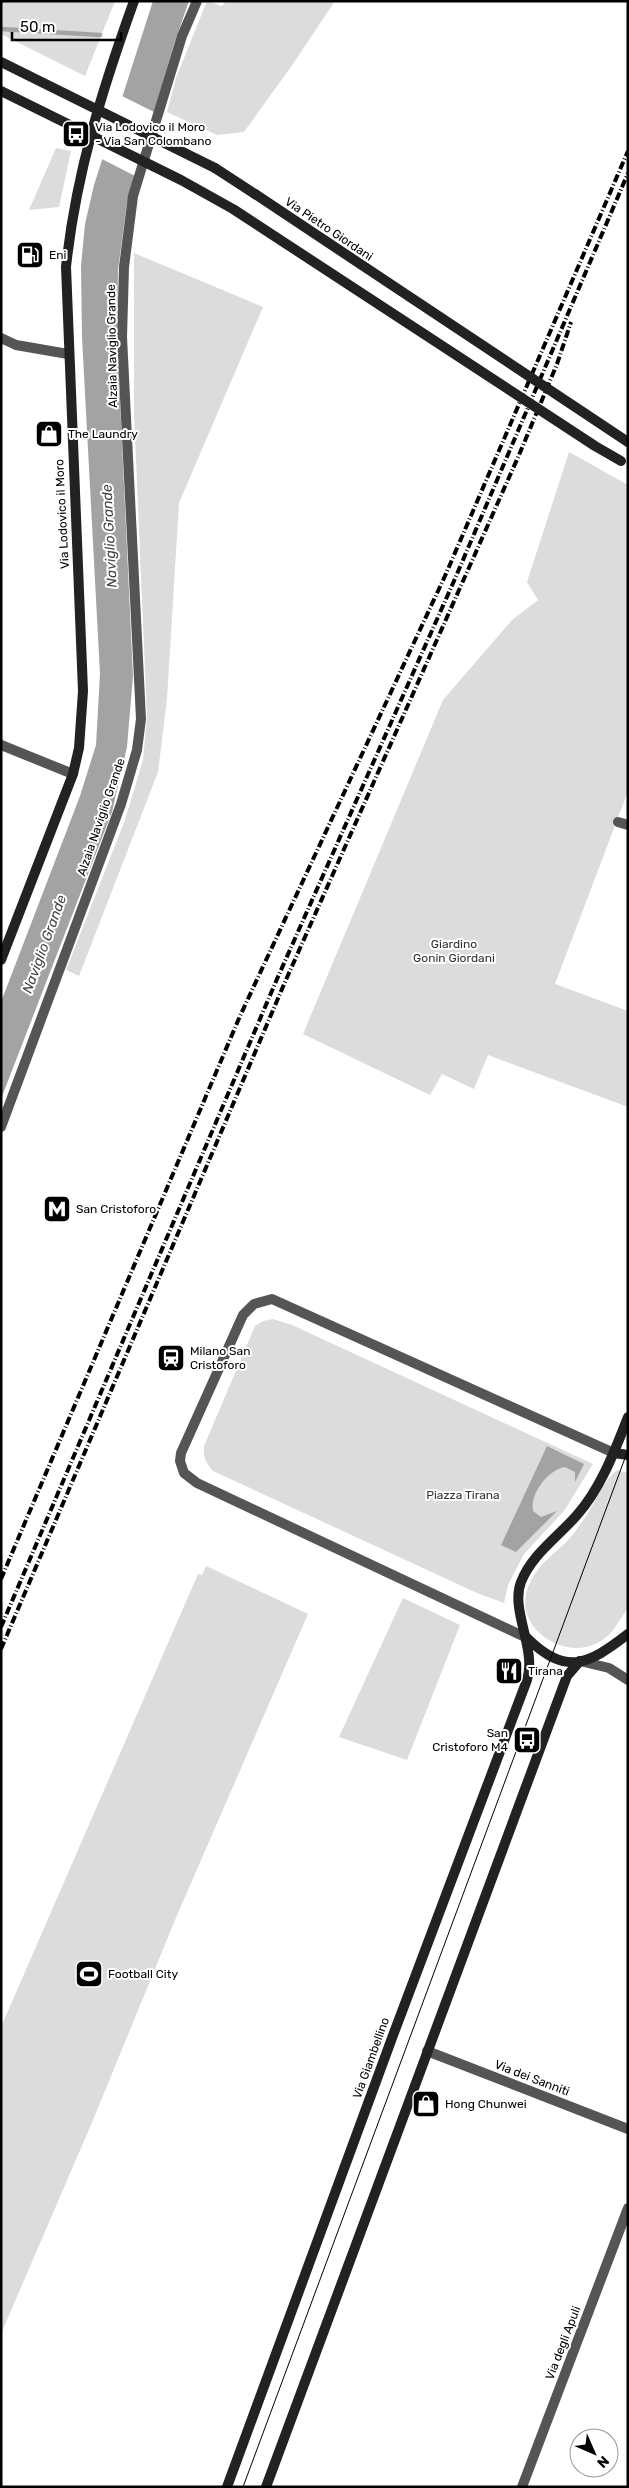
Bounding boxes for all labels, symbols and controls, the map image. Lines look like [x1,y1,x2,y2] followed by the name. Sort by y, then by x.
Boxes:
[12,10,121,42] scale bar
[20,18,55,36] text: 50 m
[61,119,91,149] bus stop icon: Via Lodovico il Moro - Via San Colombano
[95,120,211,148] place label: Via Lodovico il Moro - Via San Colombano
[282,194,376,264] street label: Via Pietro Giordani
[15,240,45,270] fuel station icon: Eni
[49,248,67,262] place label: Eni
[104,284,120,408] street label: Alzaia Naviglio Grande
[34,419,64,449] shop icon: The Laundry
[68,427,138,441] place label: The Laundry
[52,459,72,569] street label: Via Lodovico il Moro
[98,484,121,588] water label: Naviglio Grande
[74,756,128,878] street label: Alzaia Naviglio Grande
[19,892,70,996] water label: Naviglio Grande
[413,937,495,965] park label: Giardino Gonin Giordani
[42,1194,72,1224] metro station icon: San Cristoforo
[76,1202,156,1216] place label: San Cristoforo
[156,1343,186,1373] station icon: Milano San Cristoforo
[190,1344,250,1372] place label: Milano San Cristoforo
[426,1488,500,1502] park label: Piazza Tirana
[494,1656,524,1686] restaurant icon: Tirana
[528,1664,563,1678] place label: Tirana
[512,1725,542,1755] bus stop icon: San Cristoforo M4
[432,1726,509,1754] place label: San Cristoforo M4
[74,1959,104,1989] sports icon: Football City
[108,1967,178,1981] place label: Football City
[350,2015,392,2101] street label: Via Giambellino
[493,2057,572,2099] street label: Via dei Sanniti
[411,2089,441,2119] shop icon: Hong Chunwei
[445,2097,527,2111] place label: Hong Chunwei
[542,2304,584,2382] street label: Via degli Apuli
[569,2428,619,2478] north arrow
[593,2452,612,2471] text: N

